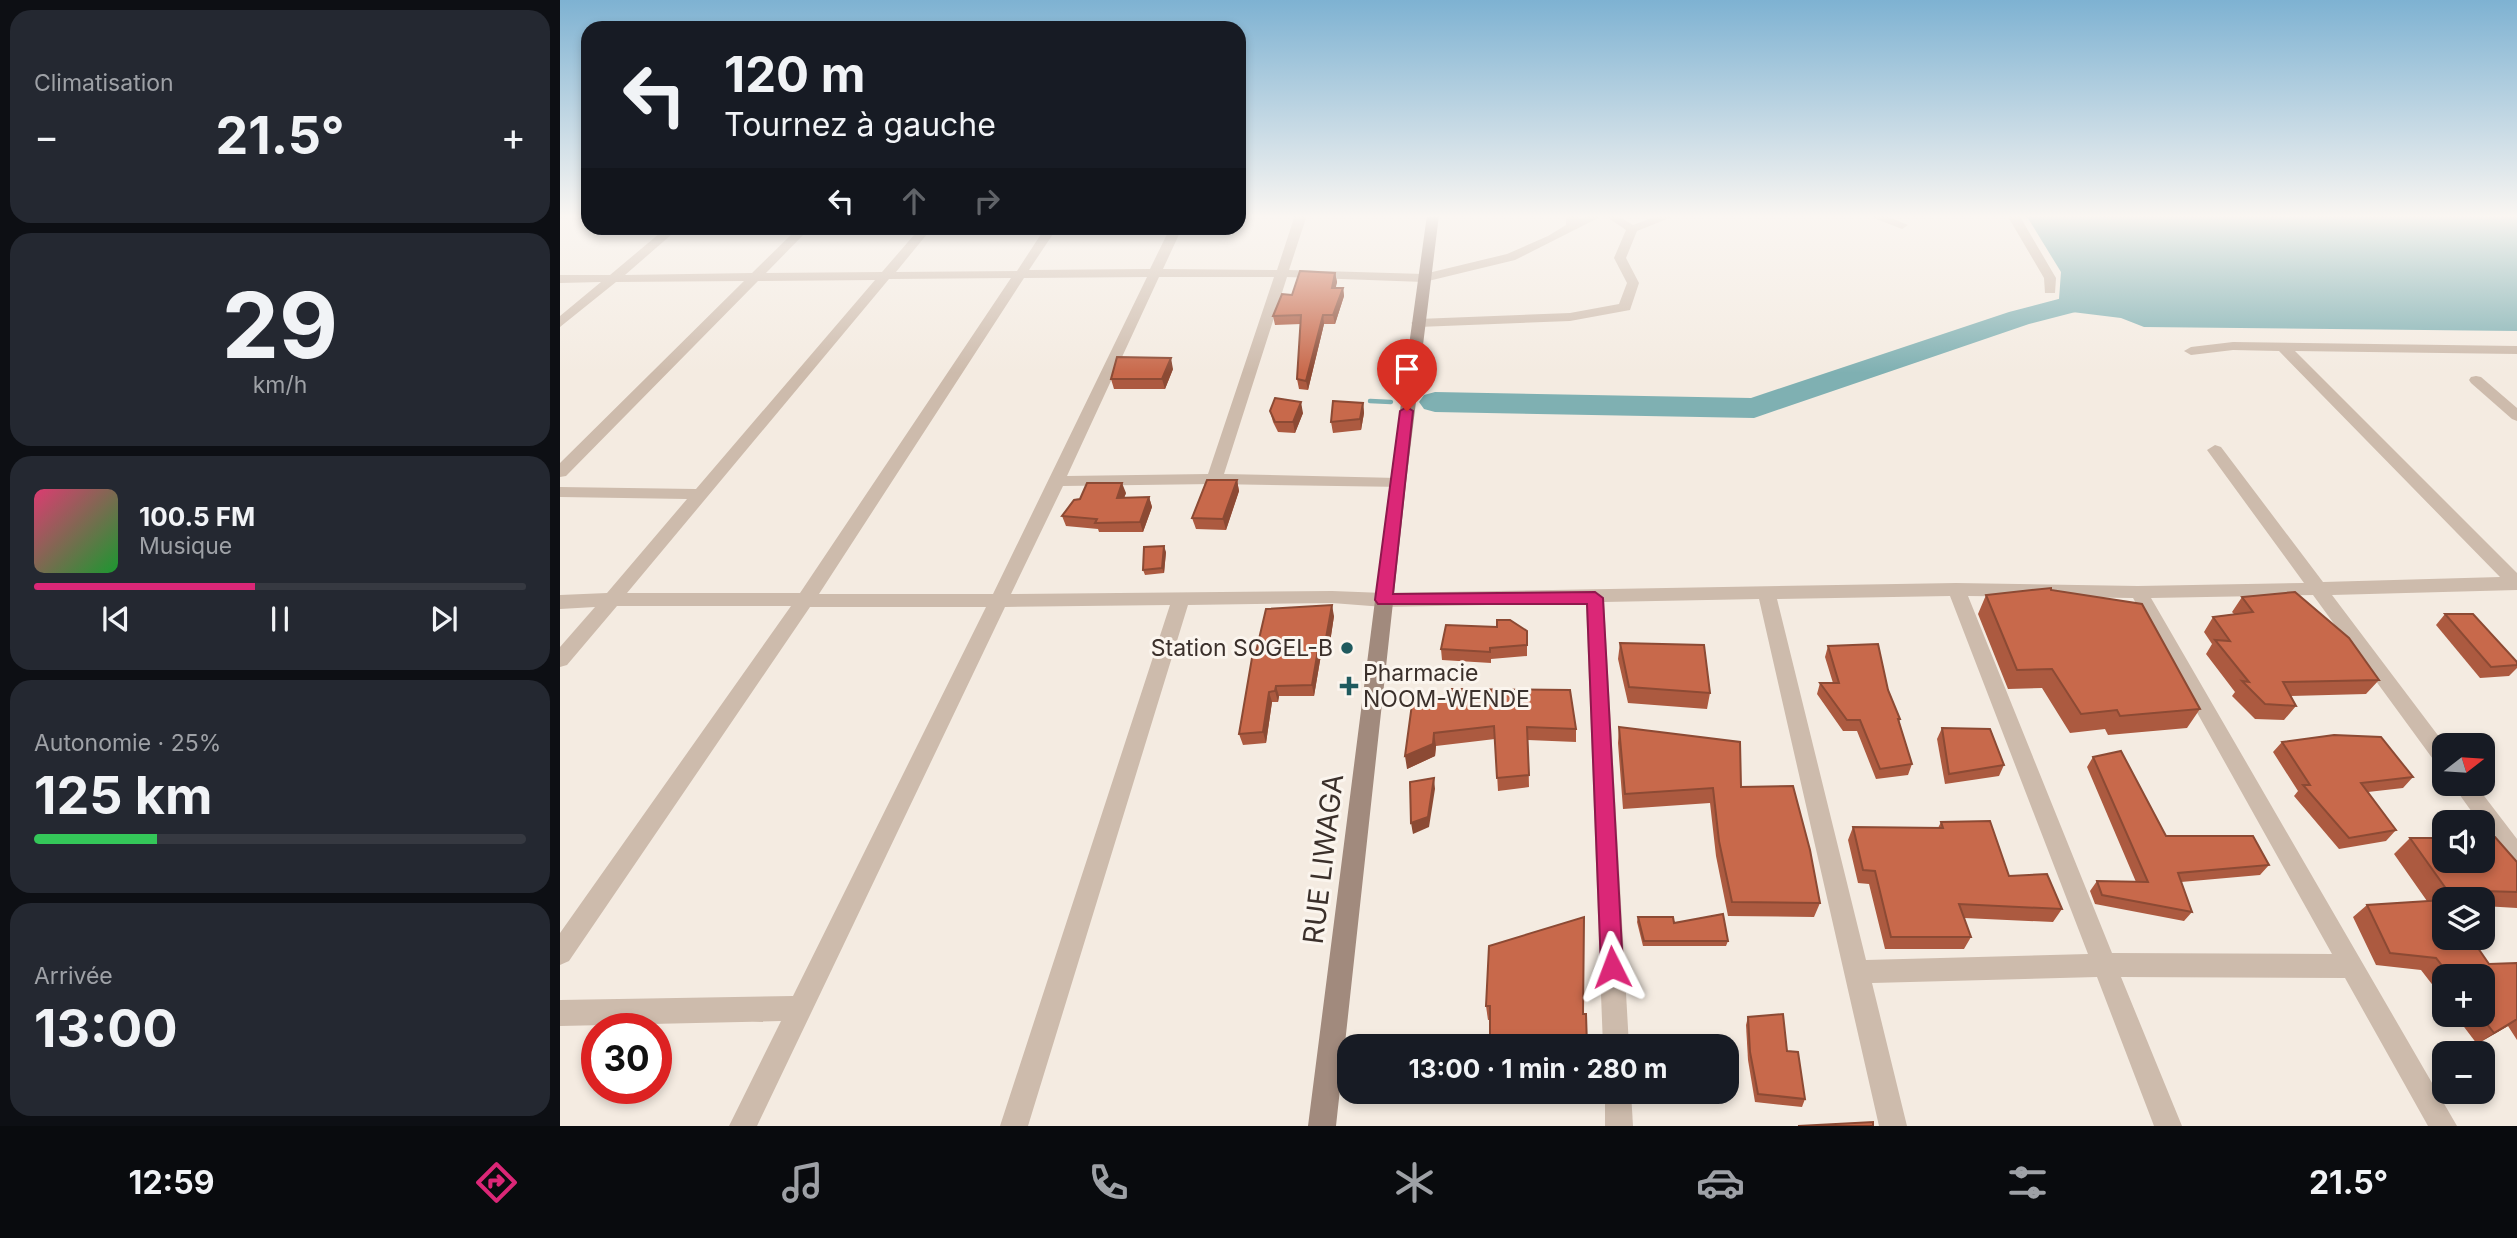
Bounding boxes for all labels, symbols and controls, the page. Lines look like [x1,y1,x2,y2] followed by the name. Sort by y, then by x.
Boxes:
[724,45,865,104] text: 120 m
[609,49,700,140] icon: left
[34,69,174,97] text: Climatisation
[215,104,345,167] text: 21.5°
[724,105,996,144] text: Tournez à gauche
[34,113,59,159] text: −
[501,113,526,159] text: +
[822,182,860,220] icon: left
[895,182,933,220] icon: ahead
[968,182,1006,220] icon: right
[222,270,338,380] text: 29
[1377,339,1437,411] pin
[1388,350,1426,388] icon: arrive
[253,371,307,399] text: km/h
[139,501,255,532] text: 100.5 FM
[139,532,232,560] text: Musique
[97,600,135,638] icon: previous
[261,600,299,638] icon: pause
[425,600,463,638] icon: next
[1151,634,1333,662] place label: Station SOGEL-B
[1339,640,1355,656] marker: Station SOGEL-B
[1363,659,1530,713] place label: Pharmacie NOOM-WENDE
[1341,678,1357,694] marker: Pharmacie NOOM-WENDE
[34,729,221,757] text: Autonomie · 25%
[2432,733,2496,796] north arrow
[2432,733,2495,1104] map controls
[34,764,212,827] text: 125 km
[1296,772,1350,946] street label: RUE LIWAGA
[2432,810,2495,873] button: sound
[2432,887,2495,950] button: layers
[1575,930,1649,1004] position arrow
[34,962,113,990] text: Arrivée
[2432,964,2495,1027] button: +
[34,997,177,1060] text: 13:00
[581,1013,672,1104] speed limit sign: 30
[2432,1041,2495,1104] button: −
[1409,1053,1667,1084] text: 13:00 · 1 min · 280 m
[472,1158,521,1207] icon: directions
[778,1158,827,1207] icon: music
[1084,1158,1133,1207] icon: phone
[1390,1158,1439,1207] icon: climate
[1696,1158,1745,1207] icon: car
[2003,1158,2052,1207] icon: filters
[129,1163,214,1202] text: 12:59
[2309,1163,2388,1202] text: 21.5°

